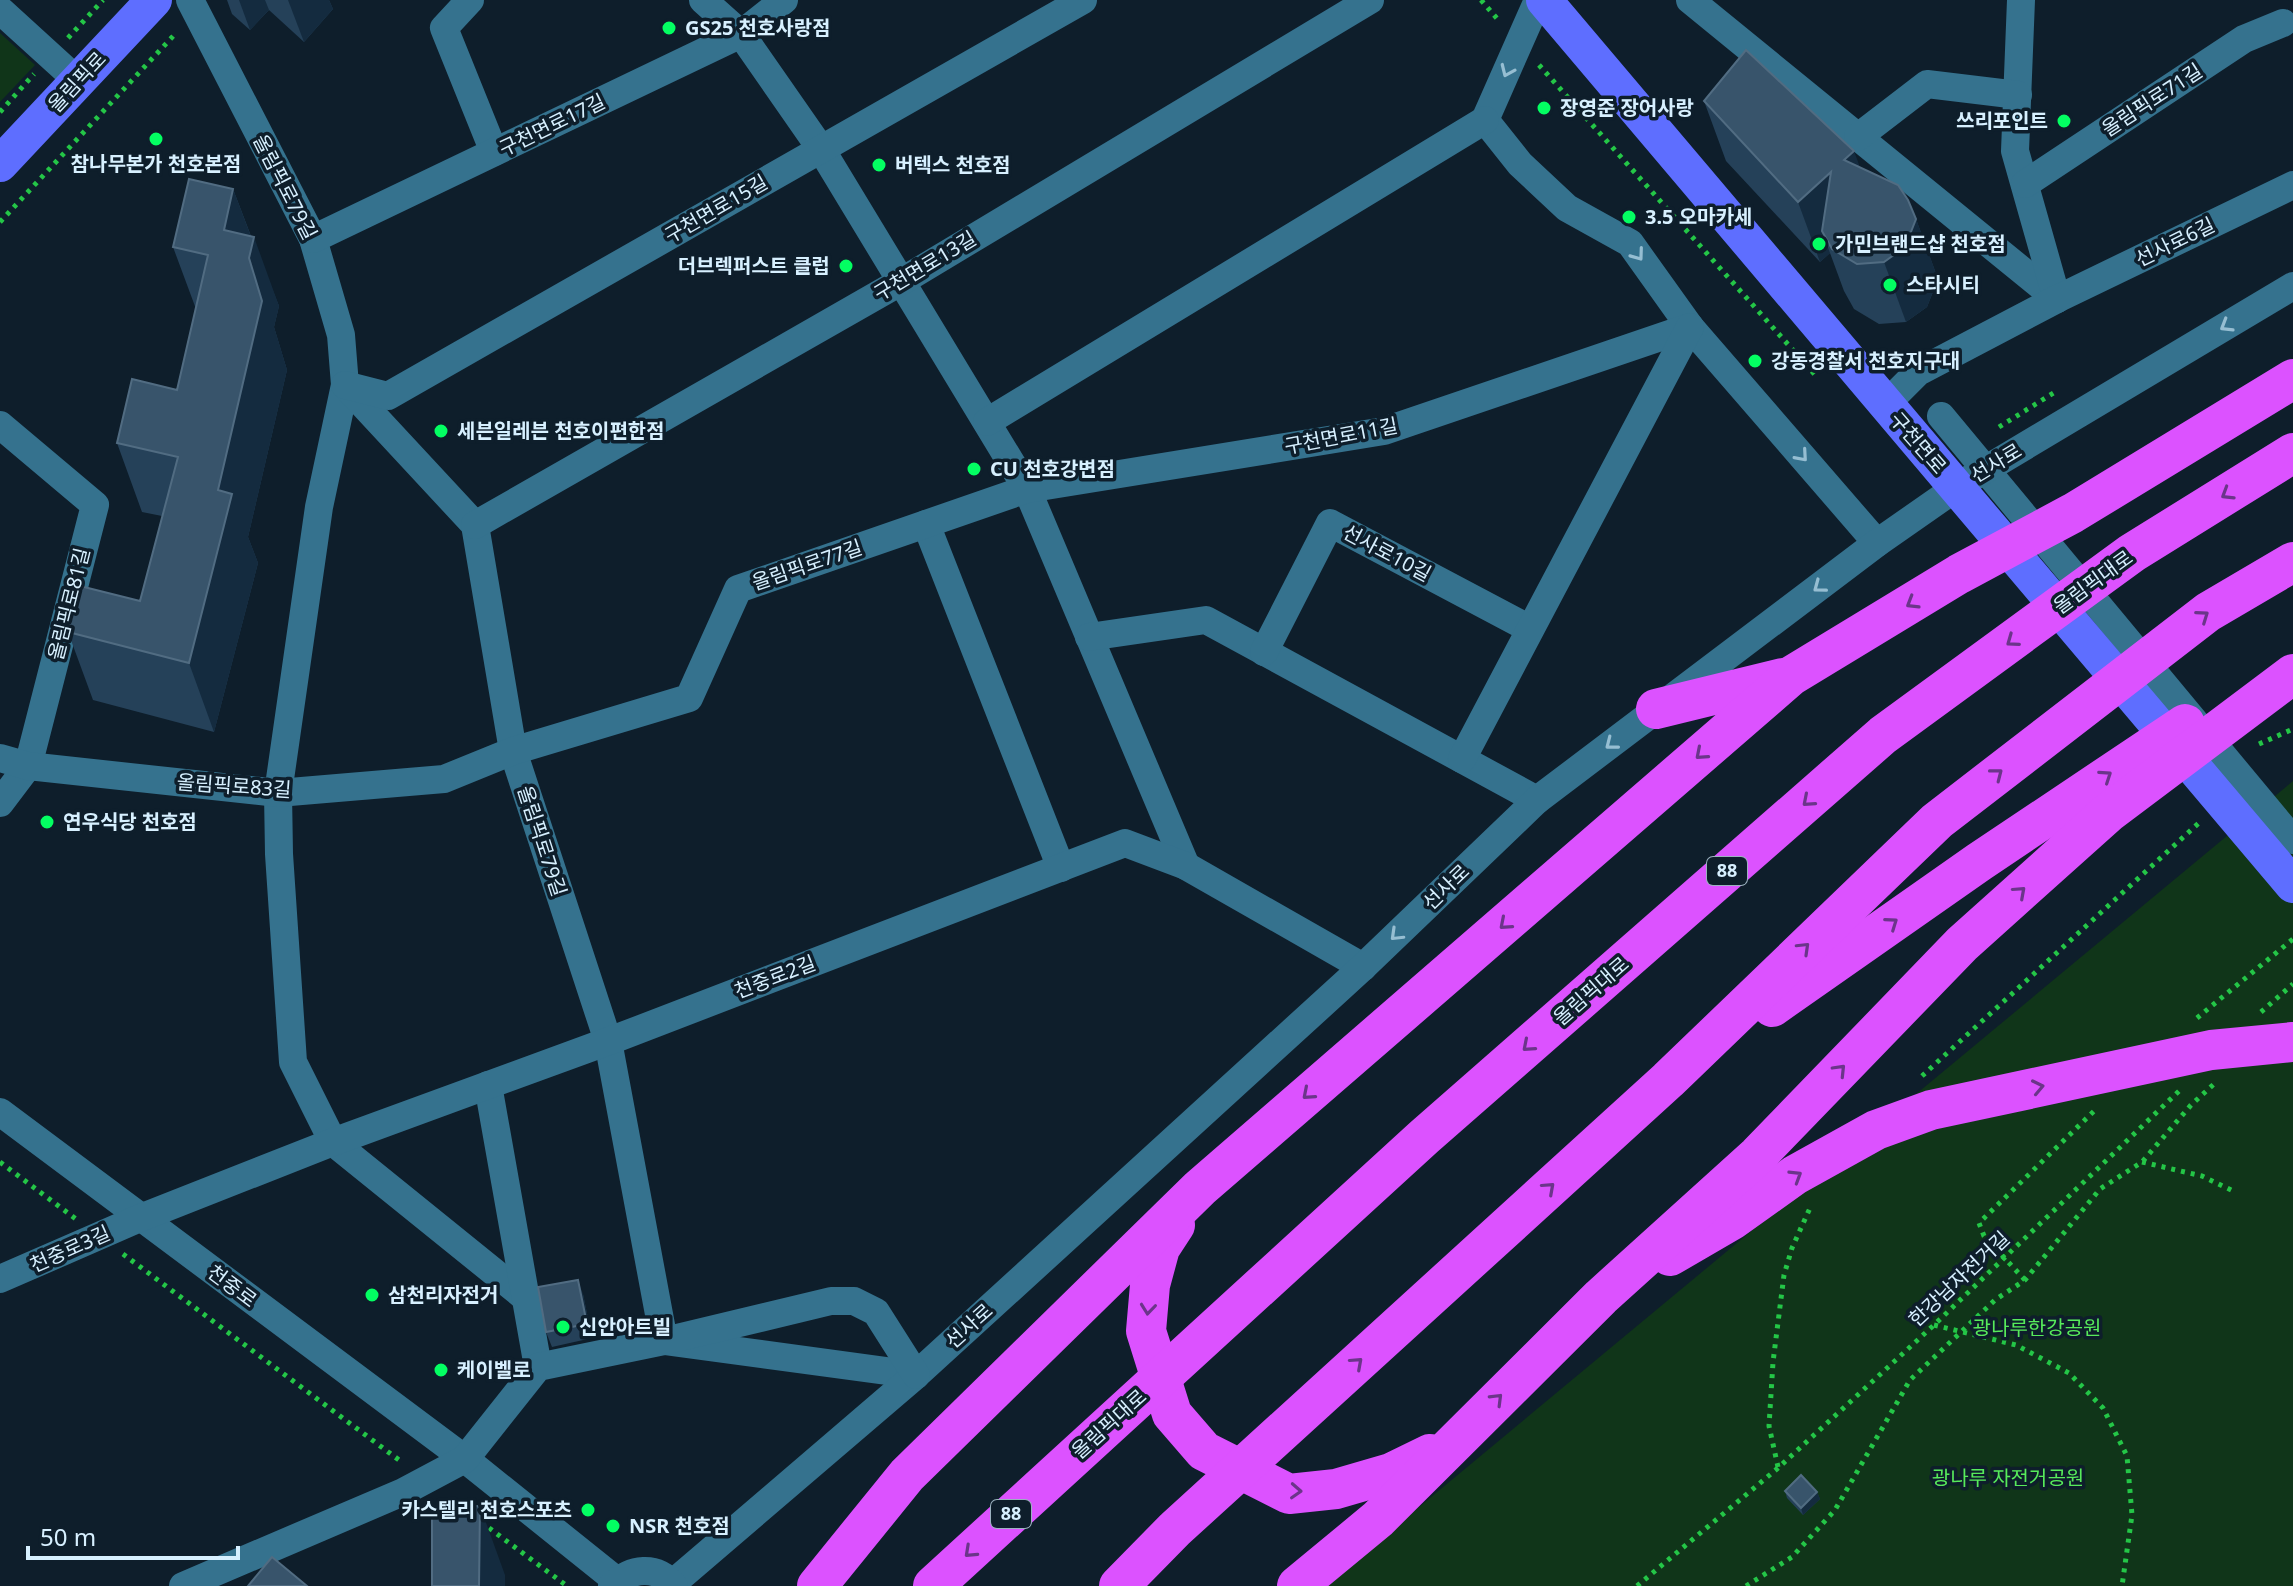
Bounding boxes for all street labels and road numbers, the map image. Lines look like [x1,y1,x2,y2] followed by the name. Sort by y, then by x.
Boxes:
[42,46,112,118] street label: 올림픽로
[2096,57,2207,142] street label: 올림픽로71길
[494,87,609,162] street label: 구천면로17길
[247,129,324,244] street label: 올림픽로79길
[659,168,772,249] street label: 구천면로15길
[2131,211,2219,272] street label: 선사로6길
[869,224,981,307] street label: 구천면로13길
[1884,406,1953,479] street label: 구천면로
[1282,411,1400,460] street label: 구천면로11길
[1965,437,2026,488] street label: 선사로
[1338,518,1436,587] street label: 선사로10길
[748,533,866,596] street label: 올림픽로77길
[2048,544,2138,620] street label: 올림픽대로
[42,545,96,663] street label: 올림픽로81길
[176,768,292,803] street label: 올림픽로83길
[512,782,573,900] street label: 올림픽로79길
[1707,857,1747,885] road number: 88
[1416,858,1475,916] street label: 선사로
[730,949,819,1004] street label: 천중로2길
[1547,950,1634,1031] street label: 올림픽대로
[25,1219,114,1278] street label: 천중로3길
[1902,1225,2015,1332] street label: 한강남자전거길
[202,1258,262,1313] street label: 천중로
[939,1297,998,1354] street label: 선사로
[1065,1383,1152,1464] street label: 올림픽대로
[991,1500,1031,1528] road number: 88

